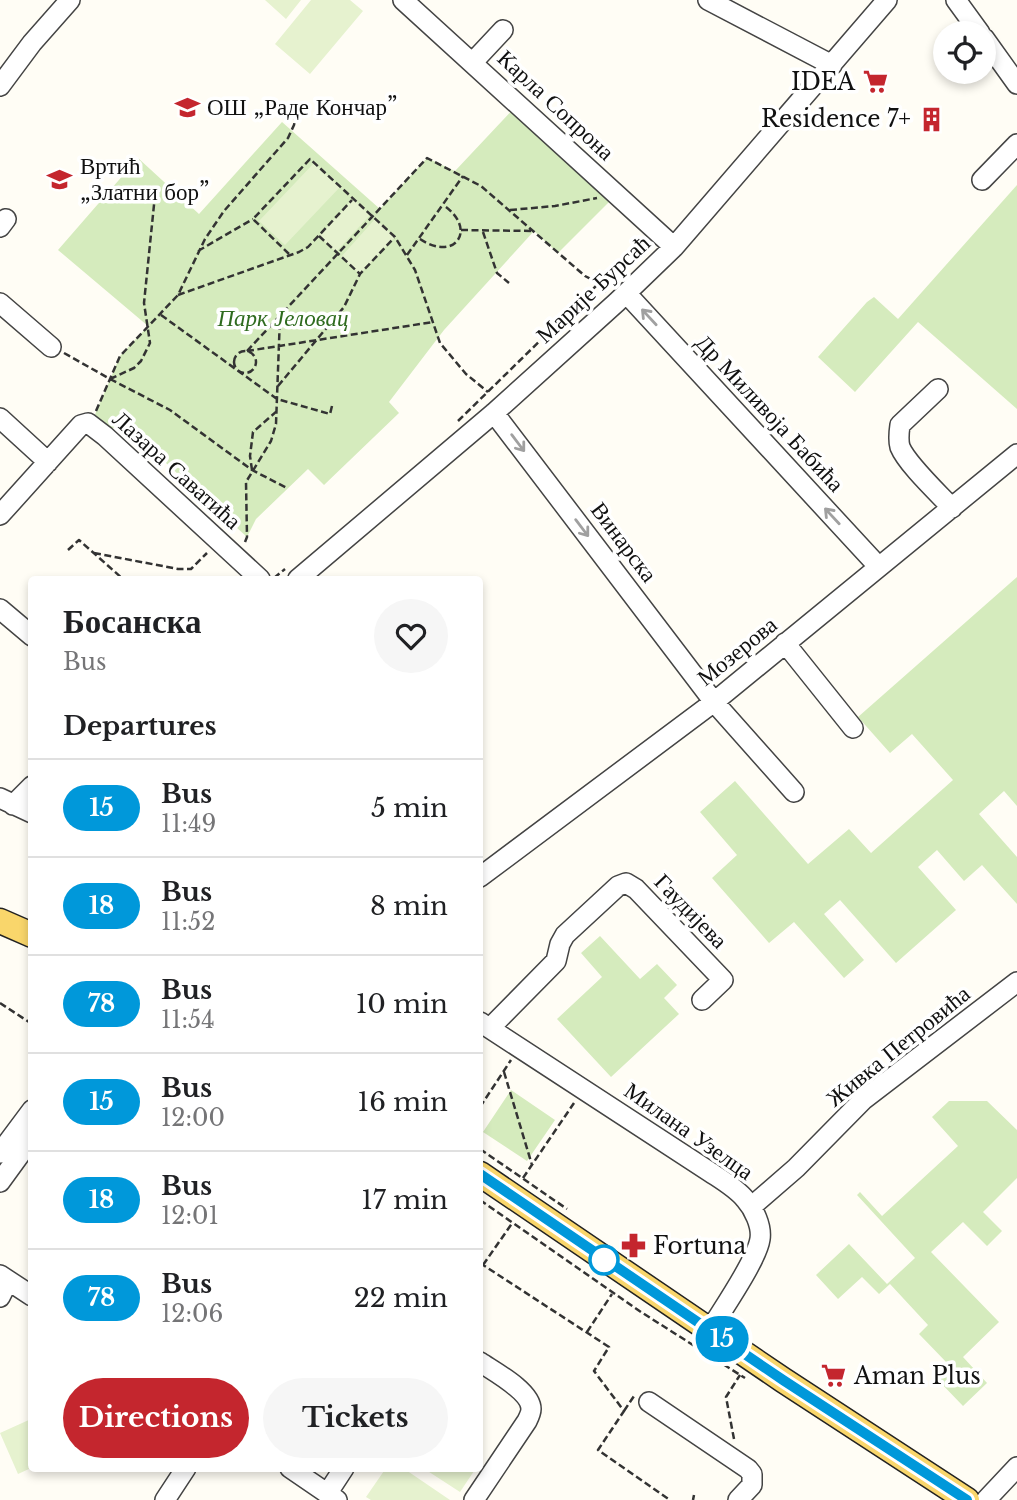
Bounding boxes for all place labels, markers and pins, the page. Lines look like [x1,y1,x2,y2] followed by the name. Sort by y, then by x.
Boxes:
[791,68,856,96] place label: IDEA
[861,68,889,96] supermarket icon: IDEA
[173,93,201,121] school or university icon: ОШ „Раде Кончар”
[207,93,397,121] place label: ОШ „Раде Кончар”
[761,105,911,133] place label: Residence 7+
[917,105,945,133] building icon: Residence 7+
[80,152,209,206] place label: Вртић „Златни бор”
[46,165,74,193] school or university icon: Вртић „Златни бор”
[619,1232,647,1260] pharmacy icon: Fortuna
[653,1232,746,1260] place label: Fortuna
[589,1245,619,1275] unlabelled marker
[820,1362,848,1390] supermarket icon: Aman Plus
[853,1362,981,1390] place label: Aman Plus

